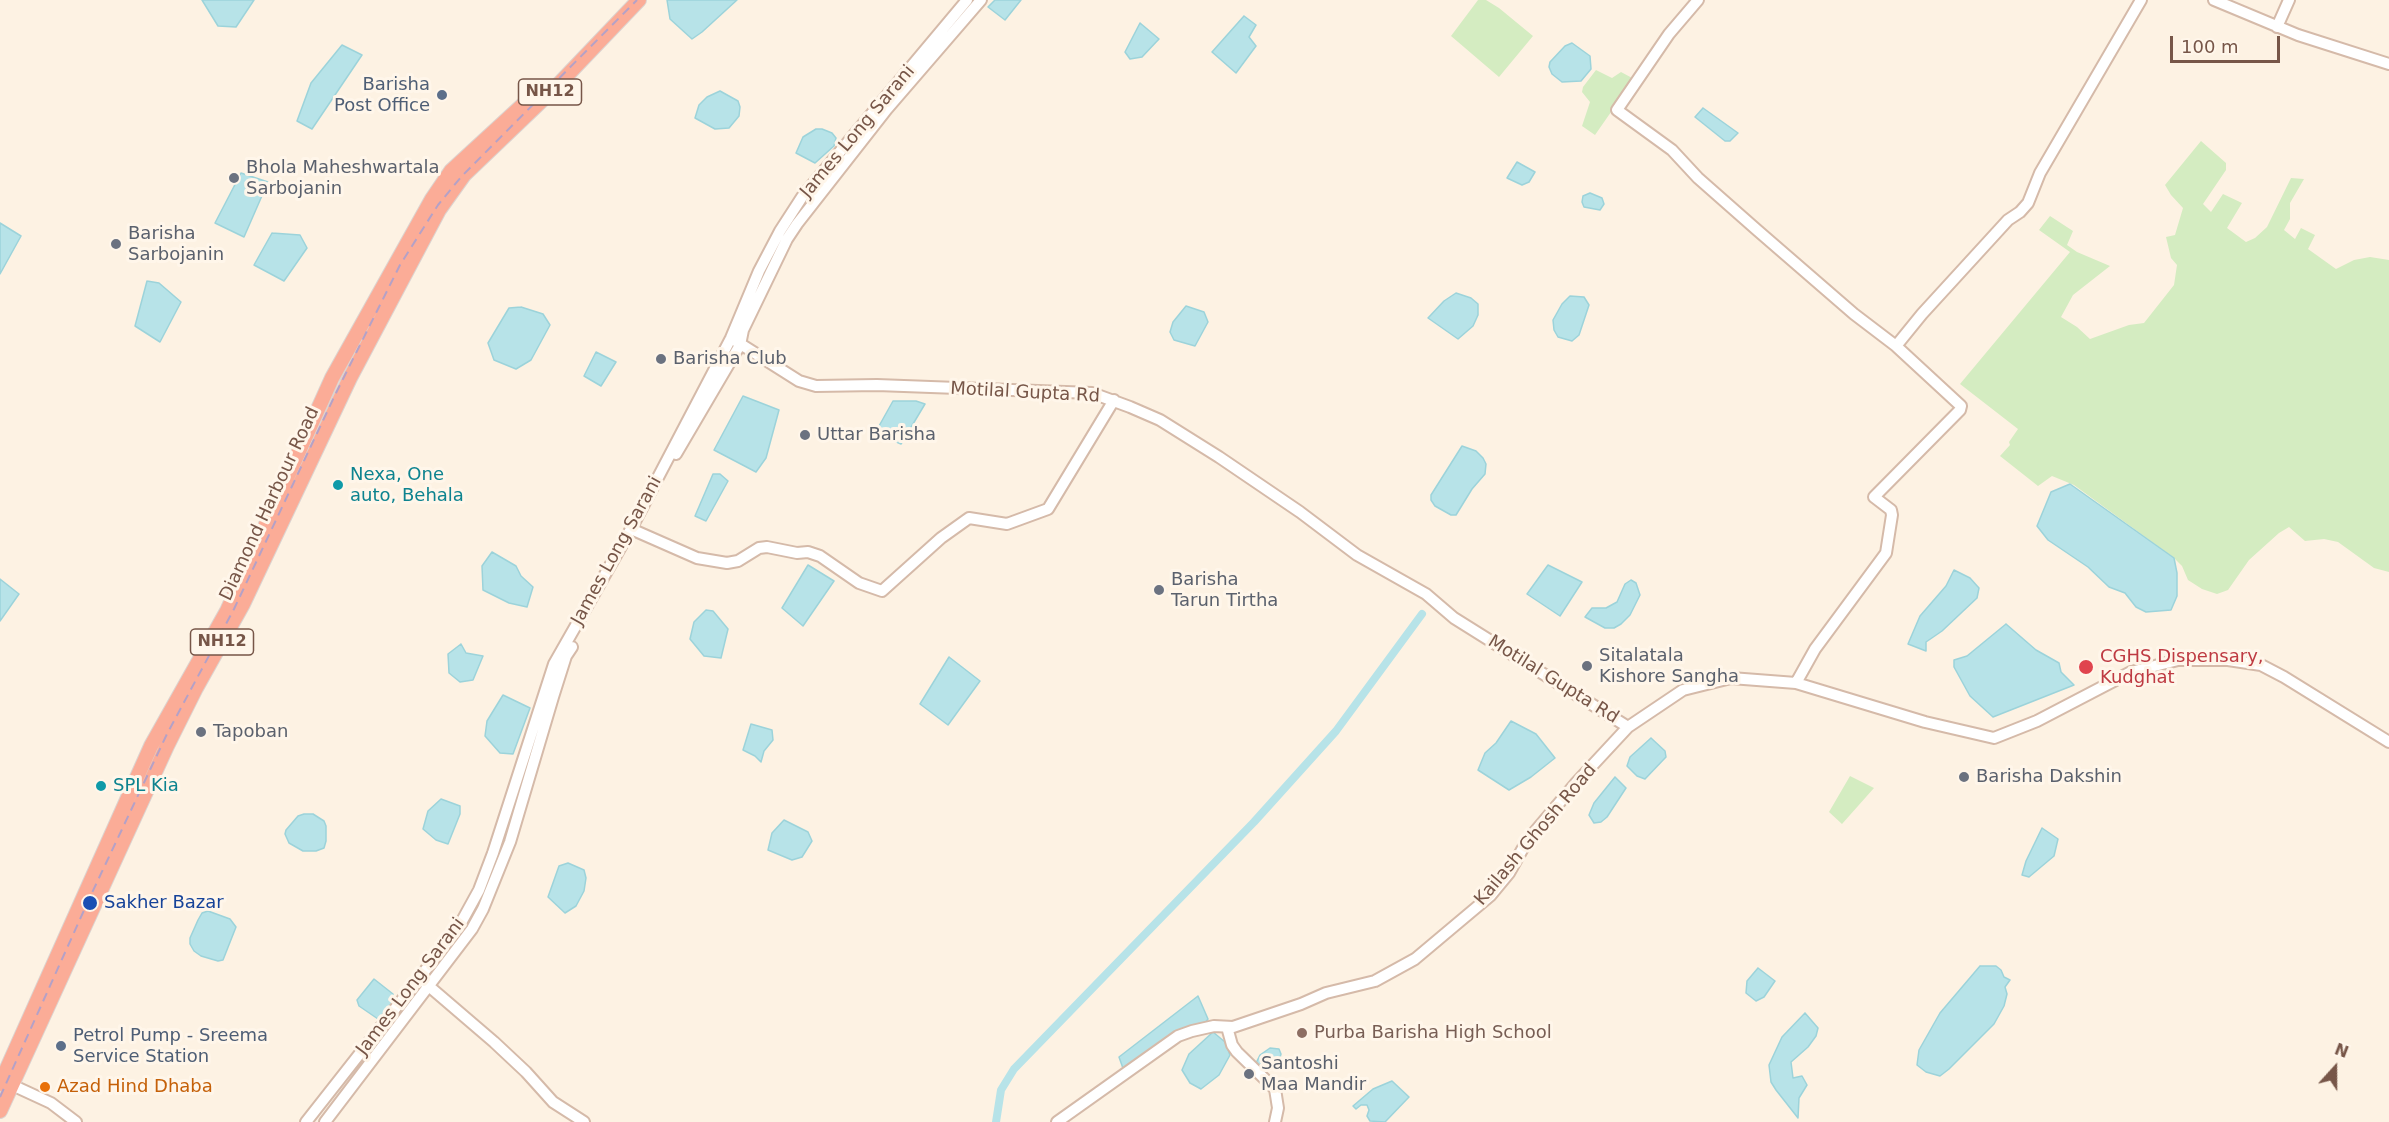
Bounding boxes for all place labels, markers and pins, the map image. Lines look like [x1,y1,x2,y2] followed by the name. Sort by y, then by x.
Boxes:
[334,74,430,116] place label: Barisha Post Office
[435,88,449,102] marker: Barisha Post Office
[246,157,440,200] place label: Bhola Maheshwartala Sarbojanin
[227,171,241,185] marker: Bhola Maheshwartala Sarbojanin
[128,223,224,266] place label: Barisha Sarbojanin
[109,237,123,251] marker: Barisha Sarbojanin
[673,348,787,370] place label: Barisha Club
[654,352,668,366] marker: Barisha Club
[817,424,936,446] place label: Uttar Barisha
[798,428,812,442] marker: Uttar Barisha
[350,464,464,506] place label: Nexa, One auto, Behala
[331,478,345,492] marker: Nexa, One auto, Behala
[1171,569,1278,612] place label: Barisha Tarun Tirtha
[1152,583,1166,597] marker: Barisha Tarun Tirtha
[1599,645,1739,688] place label: Sitalatala Kishore Sangha
[2100,646,2264,688] place label: CGHS Dispensary, Kudghat
[2077,658,2095,676] marker: CGHS Dispensary, Kudghat
[1580,659,1594,673] marker: Sitalatala Kishore Sangha
[213,721,288,743] place label: Tapoban
[194,725,208,739] marker: Tapoban
[1976,766,2122,788] place label: Barisha Dakshin
[1957,770,1971,784] marker: Barisha Dakshin
[113,775,179,797] place label: SPL Kia
[94,779,108,793] marker: SPL Kia
[104,892,224,914] place label: Sakher Bazar
[81,894,99,912] marker: Sakher Bazar
[1314,1022,1552,1044] place label: Purba Barisha High School
[73,1025,268,1068] place label: Petrol Pump - Sreema Service Station
[1295,1026,1309,1040] marker: Purba Barisha High School
[54,1039,68,1053] marker: Petrol Pump - Sreema Service Station
[1261,1053,1366,1096] place label: Santoshi Maa Mandir
[1242,1067,1256,1081] marker: Santoshi Maa Mandir
[57,1076,213,1098] place label: Azad Hind Dhaba
[38,1080,52,1094] marker: Azad Hind Dhaba

